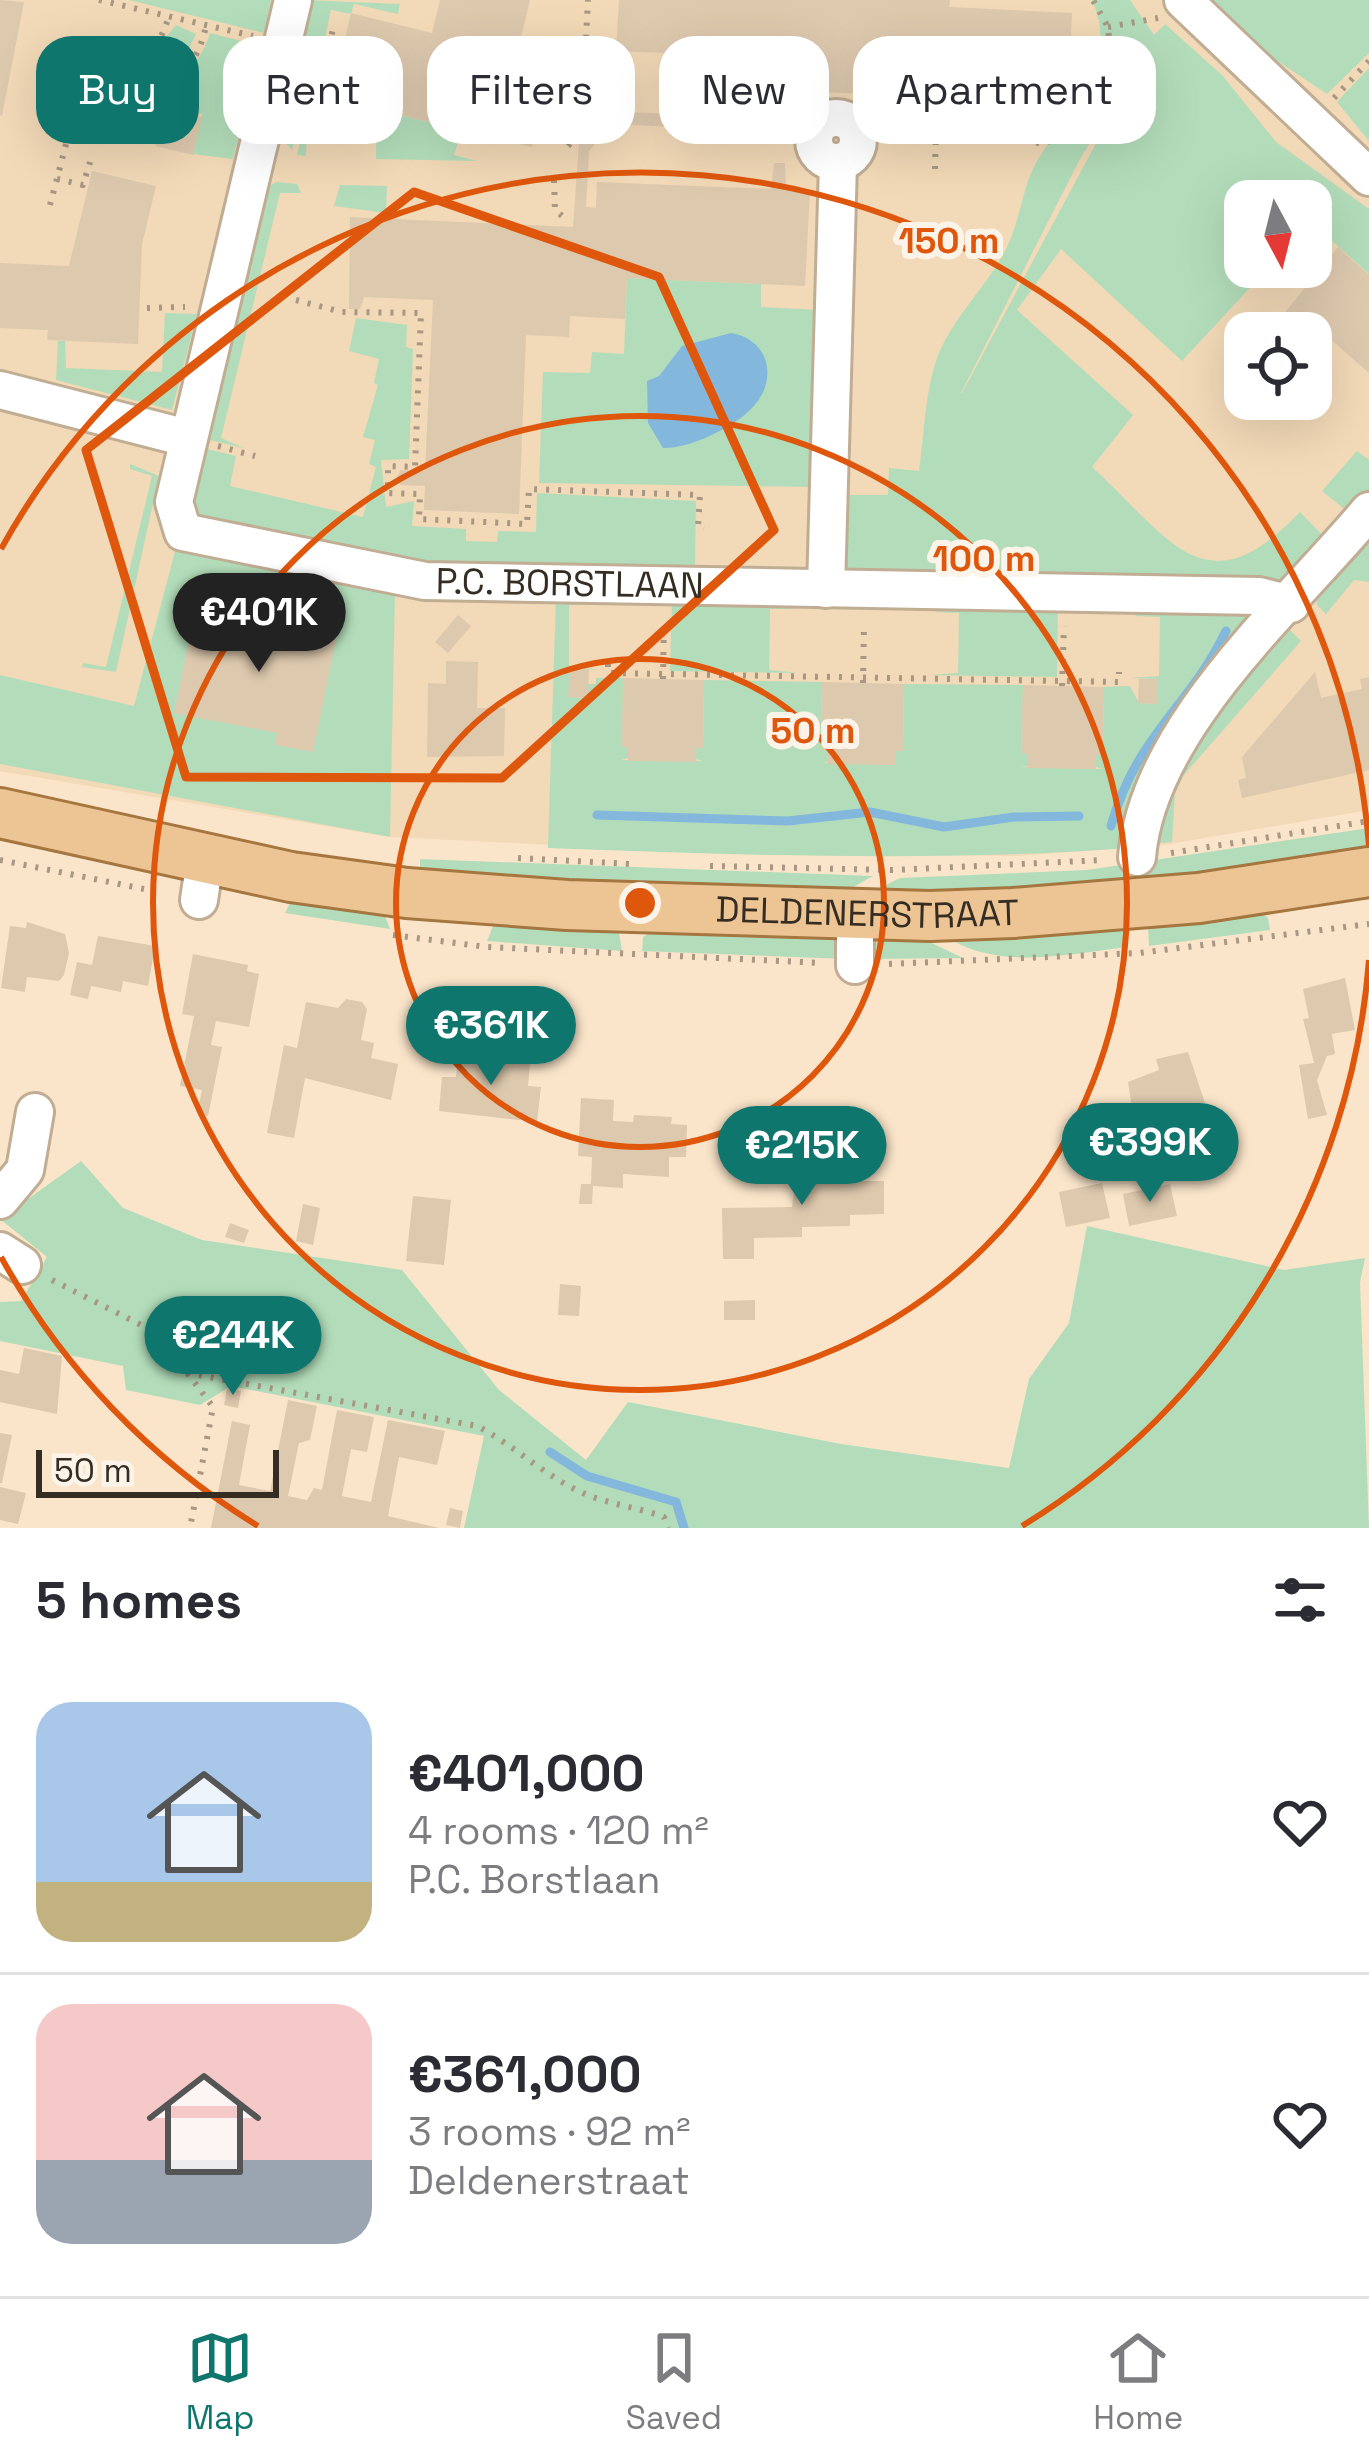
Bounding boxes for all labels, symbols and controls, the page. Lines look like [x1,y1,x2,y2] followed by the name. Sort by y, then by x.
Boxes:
[36,36,199,144] chip: Buy
[223,36,403,144] chip: Rent
[427,36,635,144] chip: Filters
[659,36,829,144] chip: New
[853,36,1156,144] chip: Apartment
[1224,180,1332,288] north arrow
[1224,180,1332,420] map controls
[898,218,1000,264] text: 150 m
[1224,312,1332,420] button: locate
[933,536,1035,582] text: 100 m
[435,558,704,609] street label: P.C. BORSTLAAN
[175,573,343,675] pin: €401K
[200,587,318,636] text: €401K
[771,708,855,754] text: 50 m
[619,882,661,924] centre of rings
[715,887,1020,939] street label: DELDENERSTRAAT
[407,986,575,1088] pin: €361K
[433,1000,549,1049] text: €361K
[1066,1103,1234,1205] pin: €399K
[718,1106,886,1208] pin: €215K
[1089,1117,1211,1166] text: €399K
[744,1120,860,1169] text: €215K
[149,1296,317,1398] pin: €244K
[171,1310,295,1359] text: €244K
[36,1444,279,1497] scale bar
[54,1450,132,1492] text: 50 m
[1267,1567,1333,1633] icon: filters
[36,1568,242,1633] text: 5 homes
[408,1741,645,1806] text: €401,000
[132,1750,276,1894] icon: home
[1267,1789,1333,1855] icon: heart
[408,1806,709,1855] text: 4 rooms · 120 m²
[408,1855,660,1904] text: P.C. Borstlaan
[408,2042,641,2107] text: €361,000
[132,2052,276,2196] icon: home
[1267,2091,1333,2157] icon: heart
[408,2107,690,2156] text: 3 rooms · 92 m²
[408,2156,690,2205] text: Deldenerstraat
[186,2325,254,2439] tab: Map
[626,2325,722,2439] tab: Saved
[1093,2325,1183,2439] tab: Home

